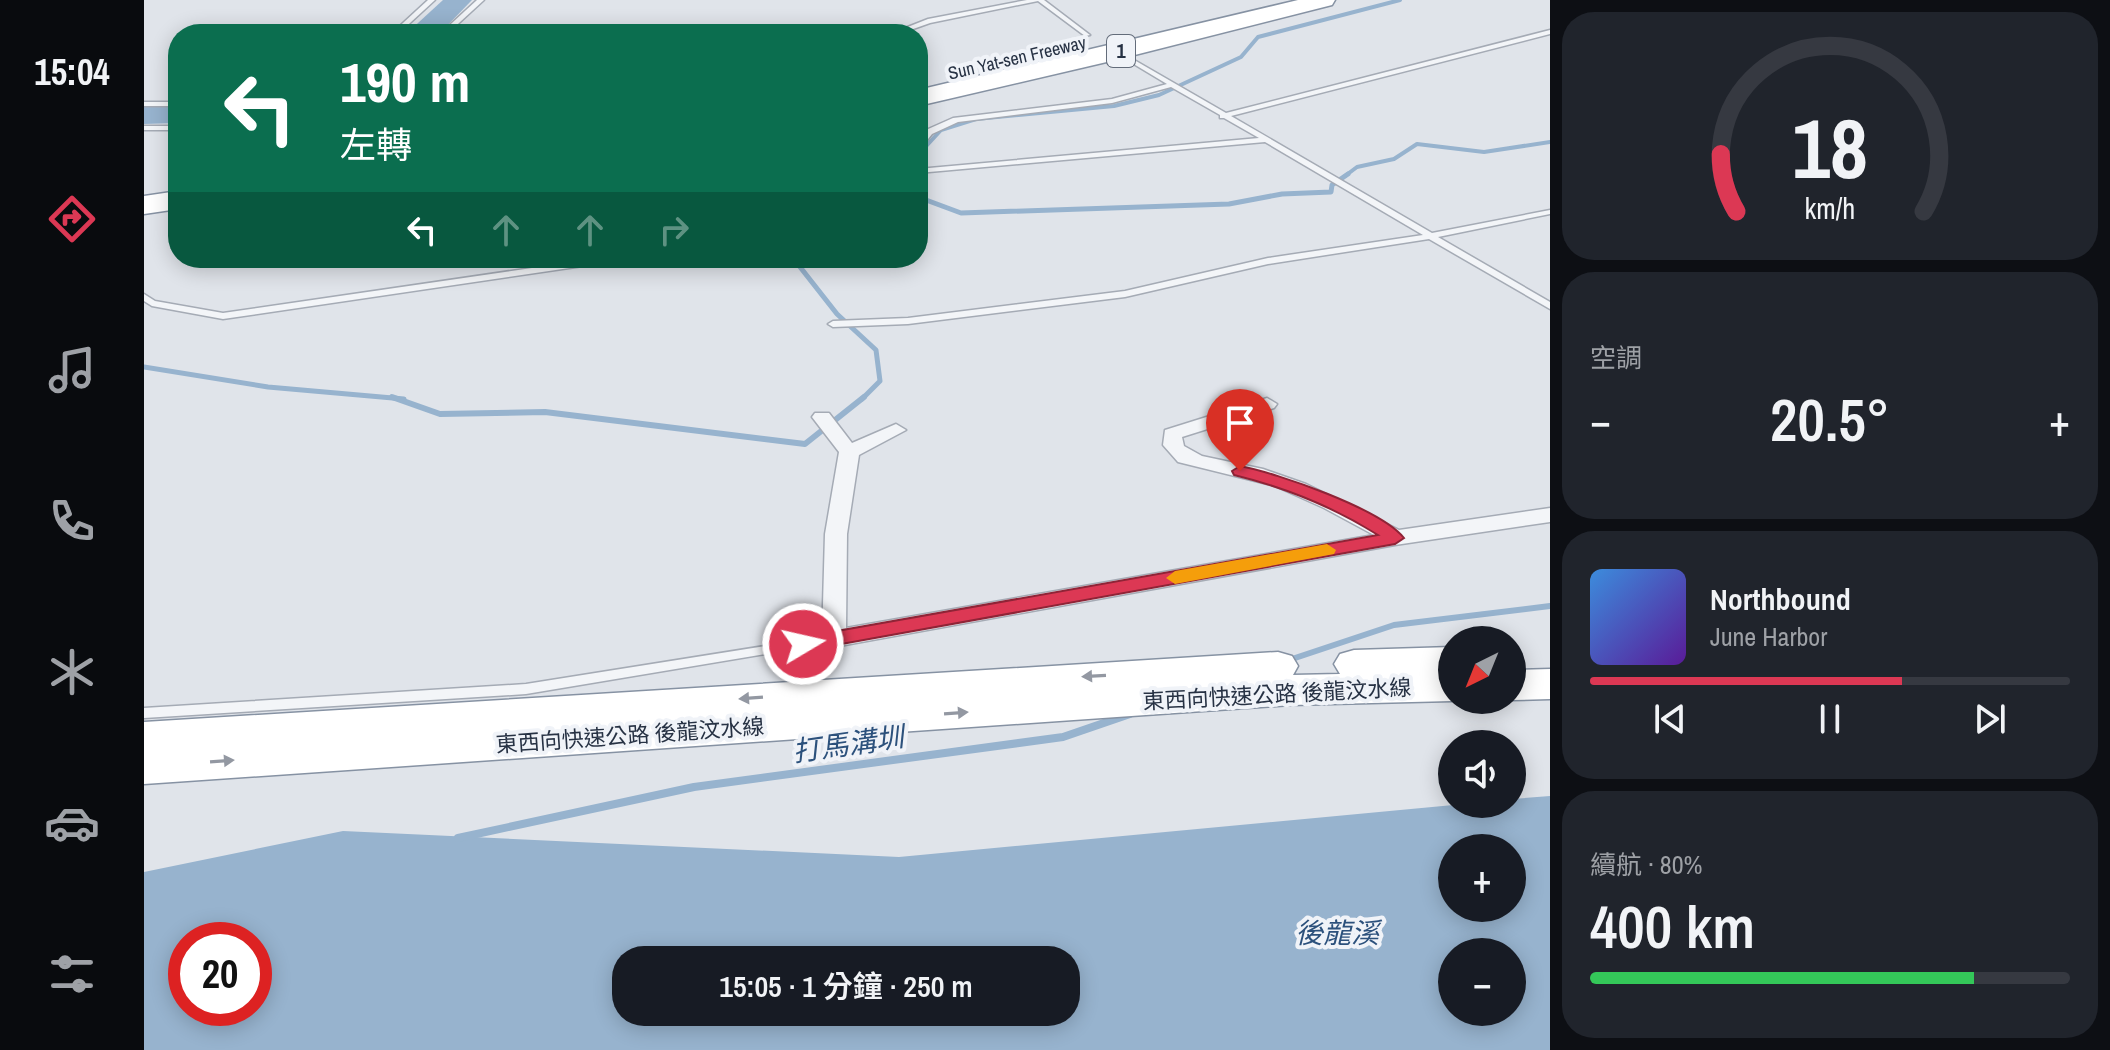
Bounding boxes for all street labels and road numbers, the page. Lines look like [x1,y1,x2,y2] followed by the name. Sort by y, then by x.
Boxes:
[946,29,1089,86] street label: Sun Yat-sen Freeway
[1107,35,1135,67] road number: 1
[1142,672,1412,716] street label: 東西向快速公路 後龍汶水線
[495,711,765,759] street label: 東西向快速公路 後龍汶水線

